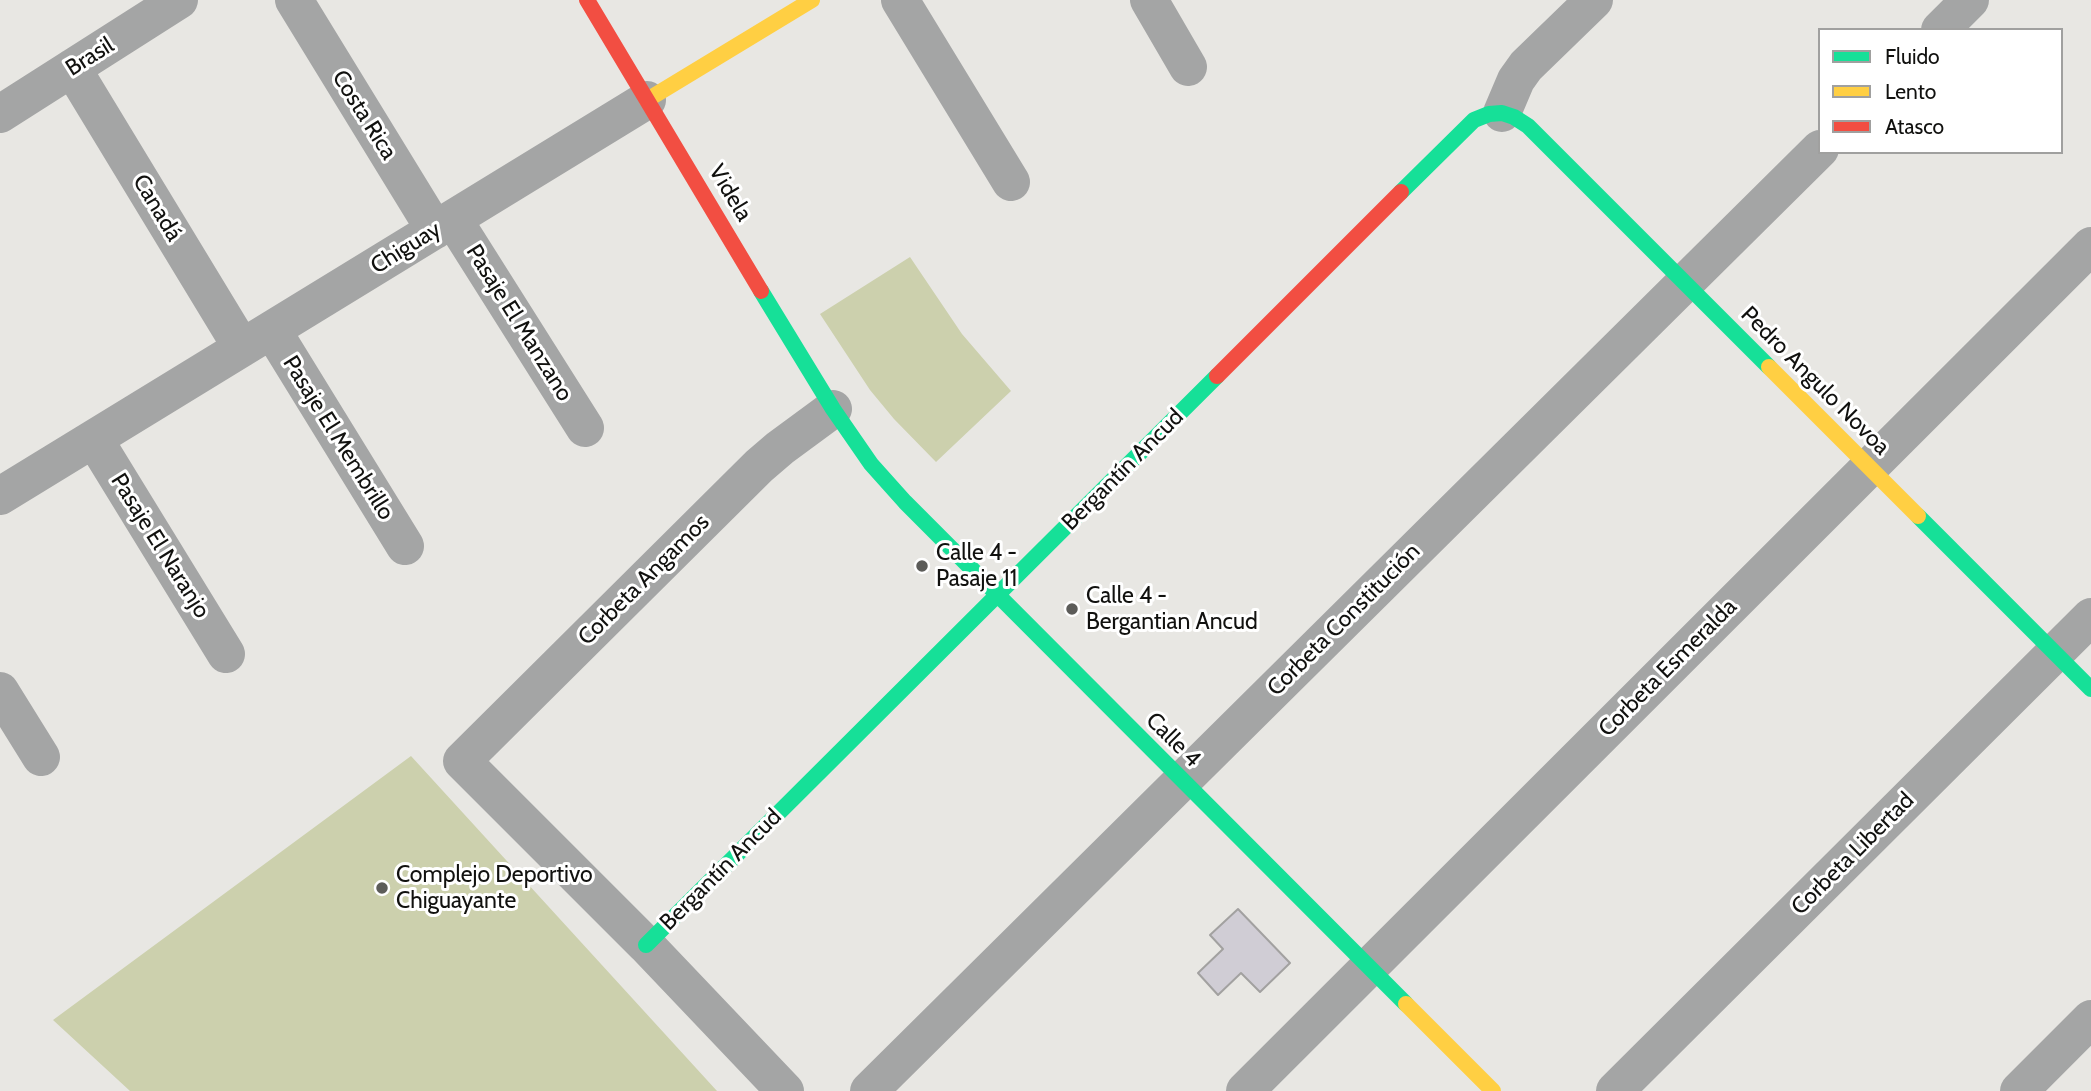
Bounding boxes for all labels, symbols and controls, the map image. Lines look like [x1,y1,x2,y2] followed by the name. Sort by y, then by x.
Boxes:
[1818,28,2063,154] legend
[61,32,119,82] street label: Brasil
[1885,44,1940,69] text: Fluido
[326,65,402,165] street label: Costa Rica
[1885,79,1936,104] text: Lento
[1885,114,1944,139] text: Atasco
[702,160,758,226] street label: Videla
[126,170,188,246] street label: Canadá
[366,216,446,280] street label: Chiguay
[460,240,578,406] street label: Pasaje El Manzano
[1735,301,1895,461] street label: Pedro Angulo Novoa
[276,351,400,525] street label: Pasaje El Membrillo
[1056,403,1190,537] street label: Bergantín Ancud
[105,469,215,623] street label: Pasaje El Naranjo
[573,509,715,651] street label: Corbeta Angamos
[1262,538,1426,702] street label: Corbeta Constitución
[936,539,1017,593] place label: Calle 4 - Pasaje 11
[914,558,930,574] marker: Calle 4 - Pasaje 11
[1086,582,1258,636] place label: Calle 4 - Bergantian Ancud
[1593,593,1743,743] street label: Corbeta Esmeralda
[1064,601,1080,617] marker: Calle 4 - Bergantian Ancud
[1140,707,1206,773] street label: Calle 4
[1786,787,1920,921] street label: Corbeta Libertad
[654,803,788,937] street label: Bergantín Ancud
[396,861,593,915] place label: Complejo Deportivo Chiguayante
[374,880,390,896] marker: Complejo Deportivo Chiguayante

